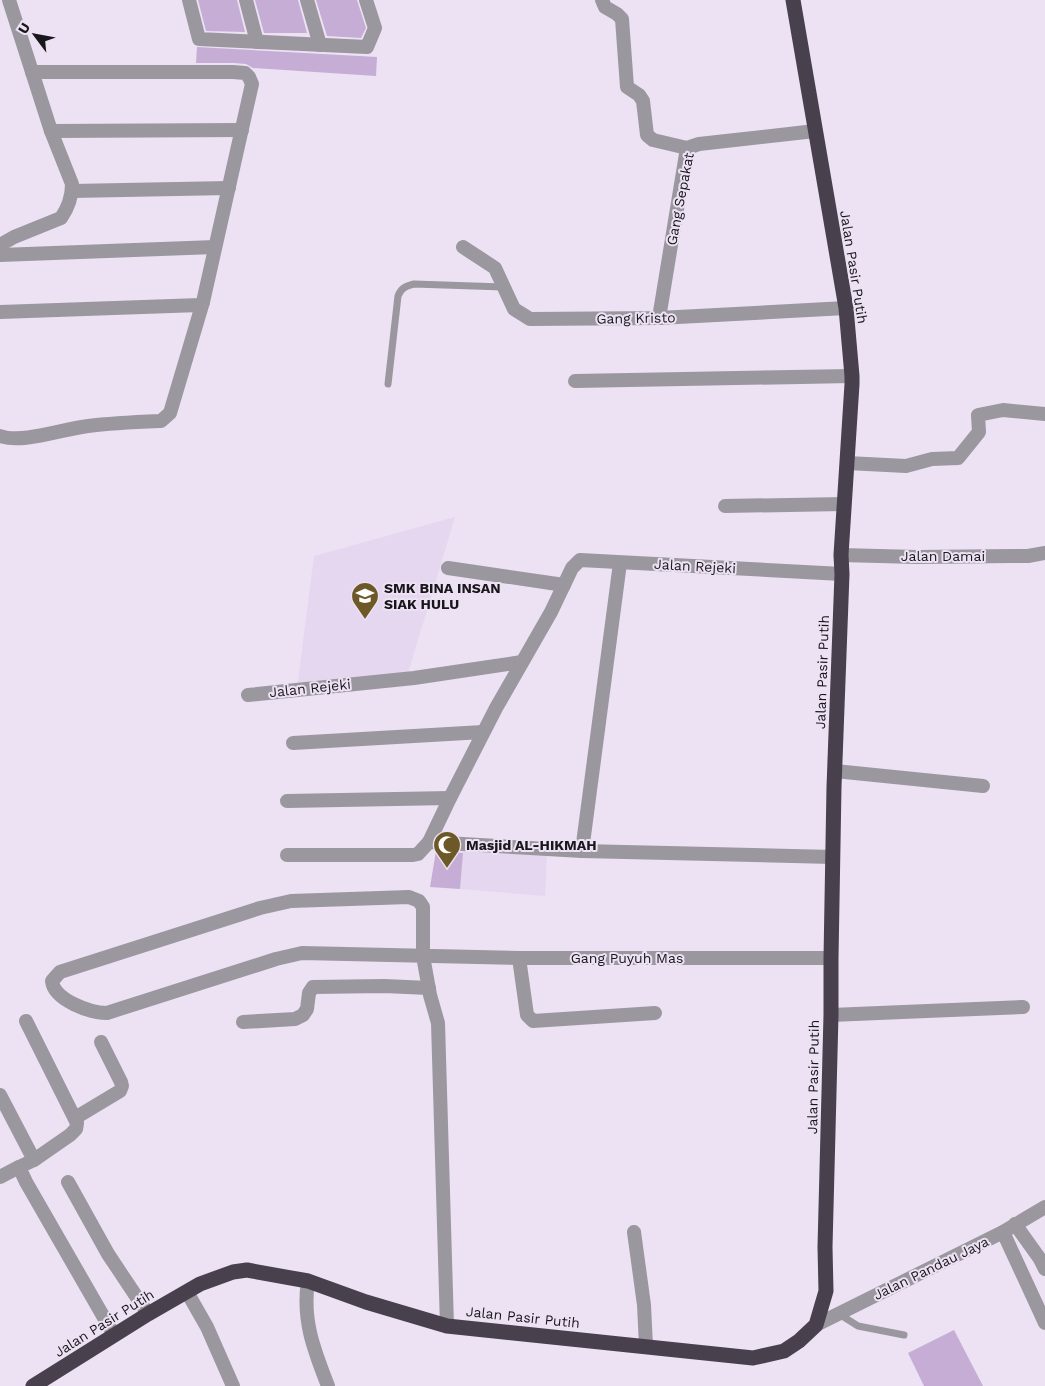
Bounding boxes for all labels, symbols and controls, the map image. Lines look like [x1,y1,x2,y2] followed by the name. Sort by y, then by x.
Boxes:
[10,10,60,60] north arrow
[15,20,33,37] text: U
[663,151,697,247] street label: Gang Sepakat
[837,209,871,325] street label: Jalan Pasir Putih
[596,309,676,327] street label: Gang Kristo
[901,548,985,564] street label: Jalan Damai
[654,556,736,576] street label: Jalan Rejeki
[384,580,501,612] place label: SMK BINA INSAN SIAK HULU
[350,581,380,620] school or university icon: SMK BINA INSAN SIAK HULU
[812,615,832,729] street label: Jalan Pasir Putih
[268,676,352,700] street label: Jalan Rejeki
[432,830,462,869] mosque icon: Masjid AL-HIKMAH
[466,837,597,853] place label: Masjid AL-HIKMAH
[571,950,683,966] street label: Gang Puyuh Mas
[804,1020,822,1134] street label: Jalan Pasir Putih
[871,1233,991,1303] street label: Jalan Pandau Jaya
[51,1286,157,1360] street label: Jalan Pasir Putih
[465,1303,581,1331] street label: Jalan Pasir Putih

